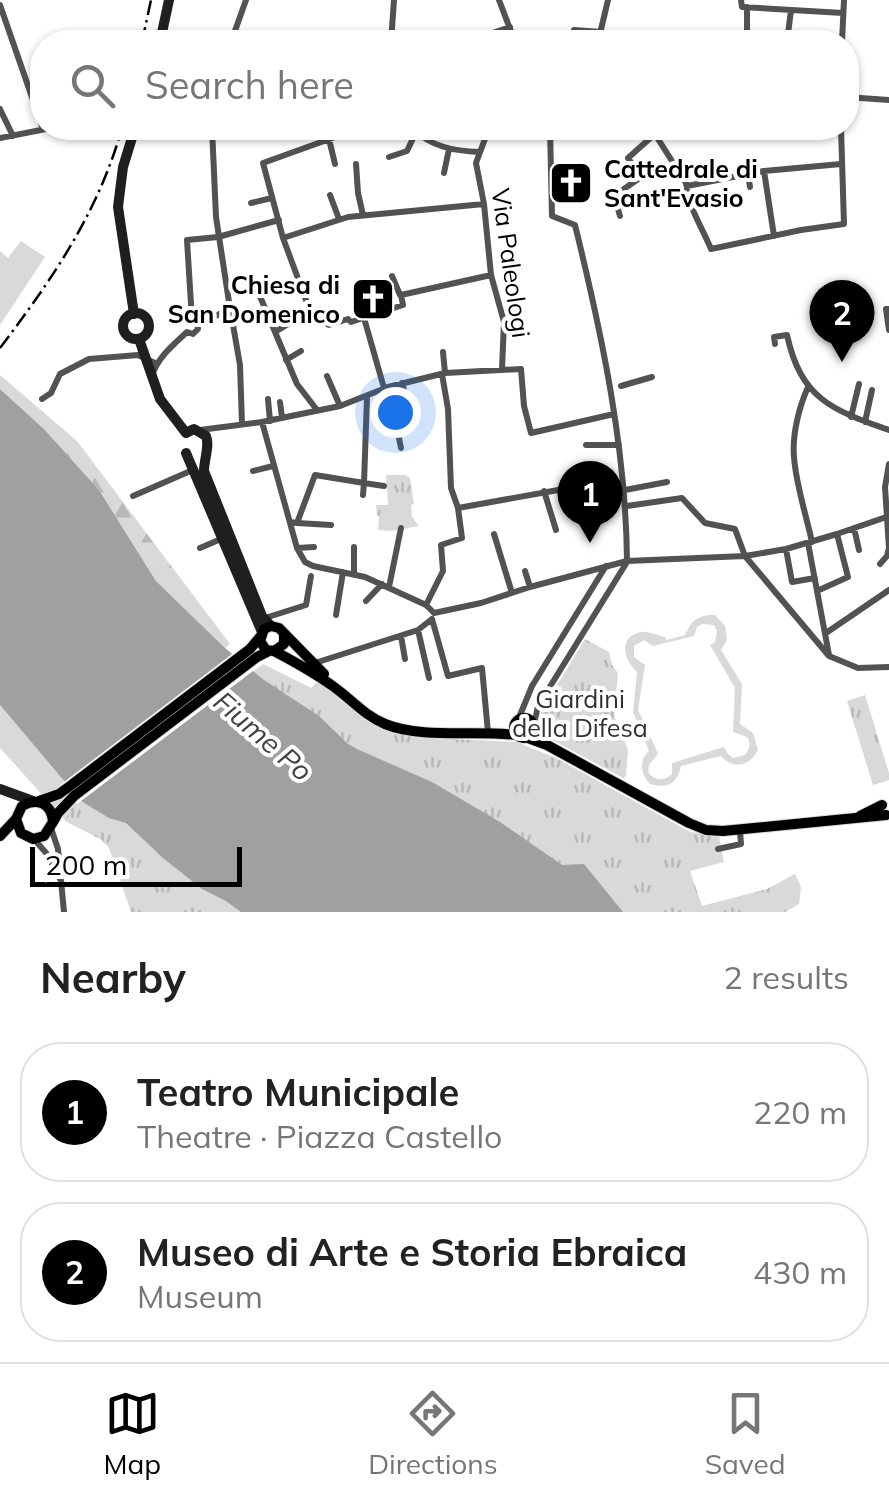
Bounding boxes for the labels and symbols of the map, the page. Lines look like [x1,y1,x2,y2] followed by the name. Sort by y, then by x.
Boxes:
[604,153,758,213] place label: Cattedrale di Sant'Evasio
[548,160,594,206] church icon: Cattedrale di Sant'Evasio
[486,186,537,340] street label: Via Paleologi
[168,269,340,329] place label: Chiesa di San Domenico
[350,276,396,322] church icon: Chiesa di San Domenico
[810,280,874,362] pin: 2
[370,387,421,438] your location
[558,460,622,543] pin: 1
[207,683,320,788] water label: Fiume Po
[512,683,648,743] park label: Giardini della Difesa
[30,842,242,886] scale bar

